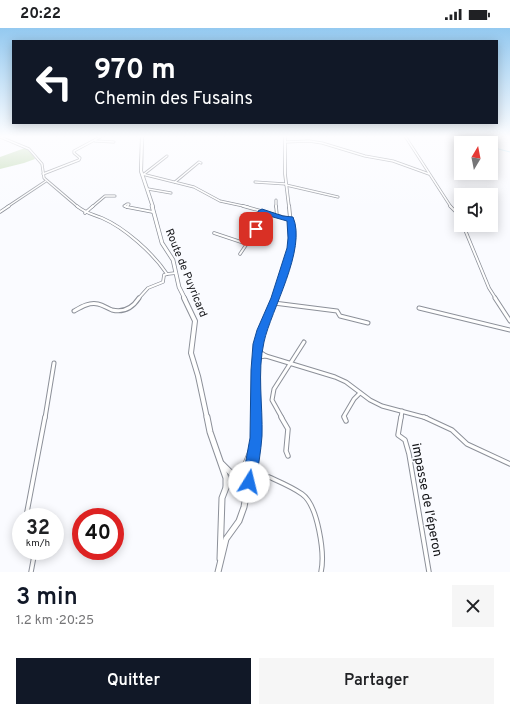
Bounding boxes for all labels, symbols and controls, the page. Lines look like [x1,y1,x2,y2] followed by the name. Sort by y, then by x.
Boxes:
[20,5,61,24] text: 20:22
[94,53,176,89] text: 970 m
[28,56,80,108] icon: left
[94,88,253,111] text: Chemin des Fusains
[454,136,498,180] north arrow
[454,136,498,232] map controls
[454,188,498,232] button: sound
[239,212,273,246] pin
[245,218,267,240] icon: arrive
[162,227,210,319] street label: Route de Puyricard
[407,442,445,558] street label: impasse de l'éperon
[228,461,270,503] position arrow
[72,508,124,560] speed limit sign: 40
[26,516,50,542] text: 32
[26,537,50,550] text: km/h
[16,583,78,613] text: 3 min
[452,585,494,627] button: close
[16,613,94,629] text: 1.2 km · 20:25
[16,658,251,704] button: Quitter
[259,658,494,704] button: Partager

